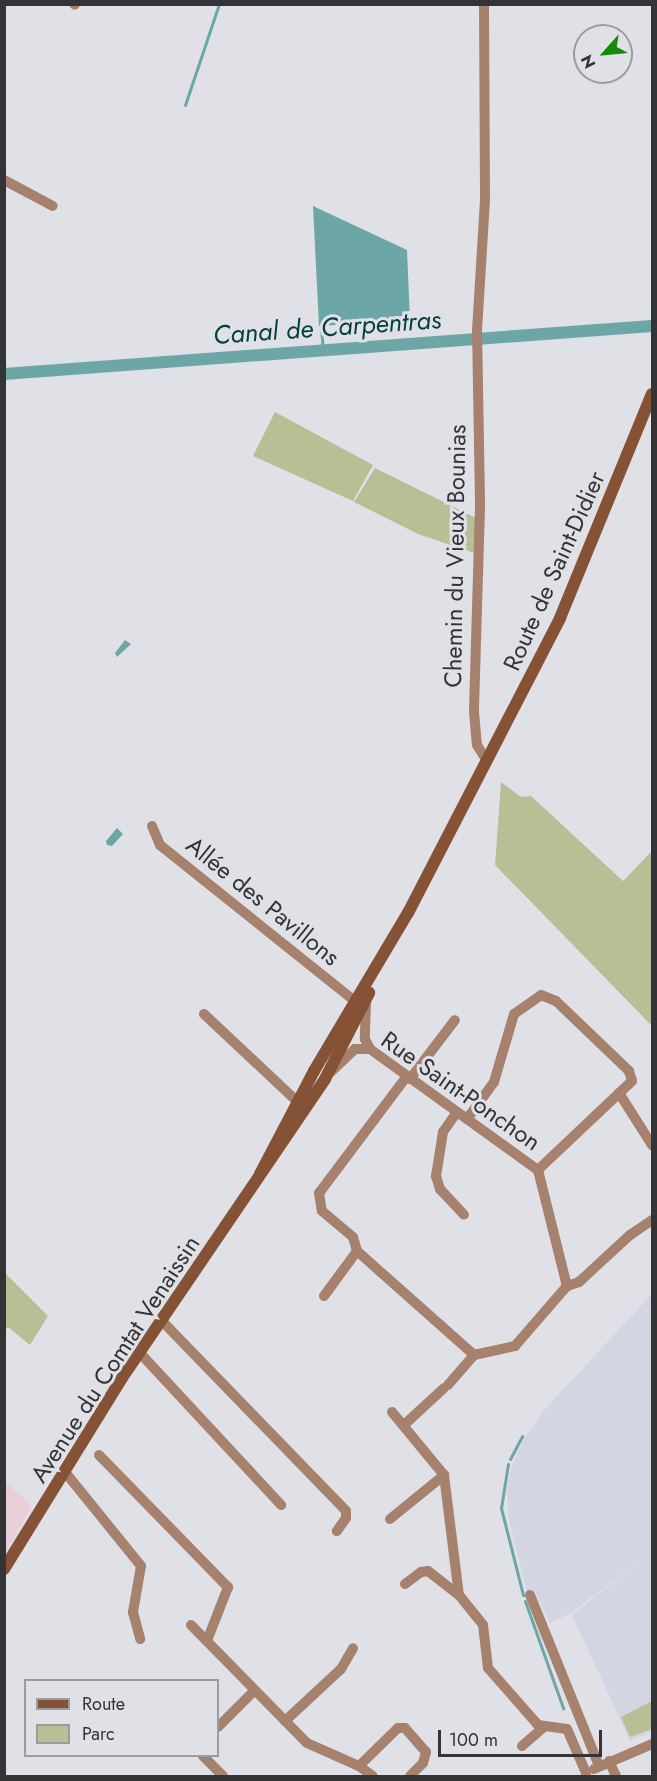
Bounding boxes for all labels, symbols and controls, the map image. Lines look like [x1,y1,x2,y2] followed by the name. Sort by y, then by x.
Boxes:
[573,24,633,84] north arrow
[575,51,601,72] text: N
[212,304,442,352] water label: Canal de Carpentras
[438,424,472,688] street label: Chemin du Vieux Bounias
[497,467,611,675] street label: Route de Saint-Didier
[181,830,345,972] street label: Allée des Pavillons
[376,1025,546,1157] street label: Rue Saint-Ponchon
[24,1230,206,1488] street label: Avenue du Comtat Venaissin
[24,1679,219,1757] legend
[82,1691,125,1717] text: Route
[441,1718,604,1756] scale bar
[82,1721,115,1747] text: Parc
[449,1727,498,1753] text: 100 m

